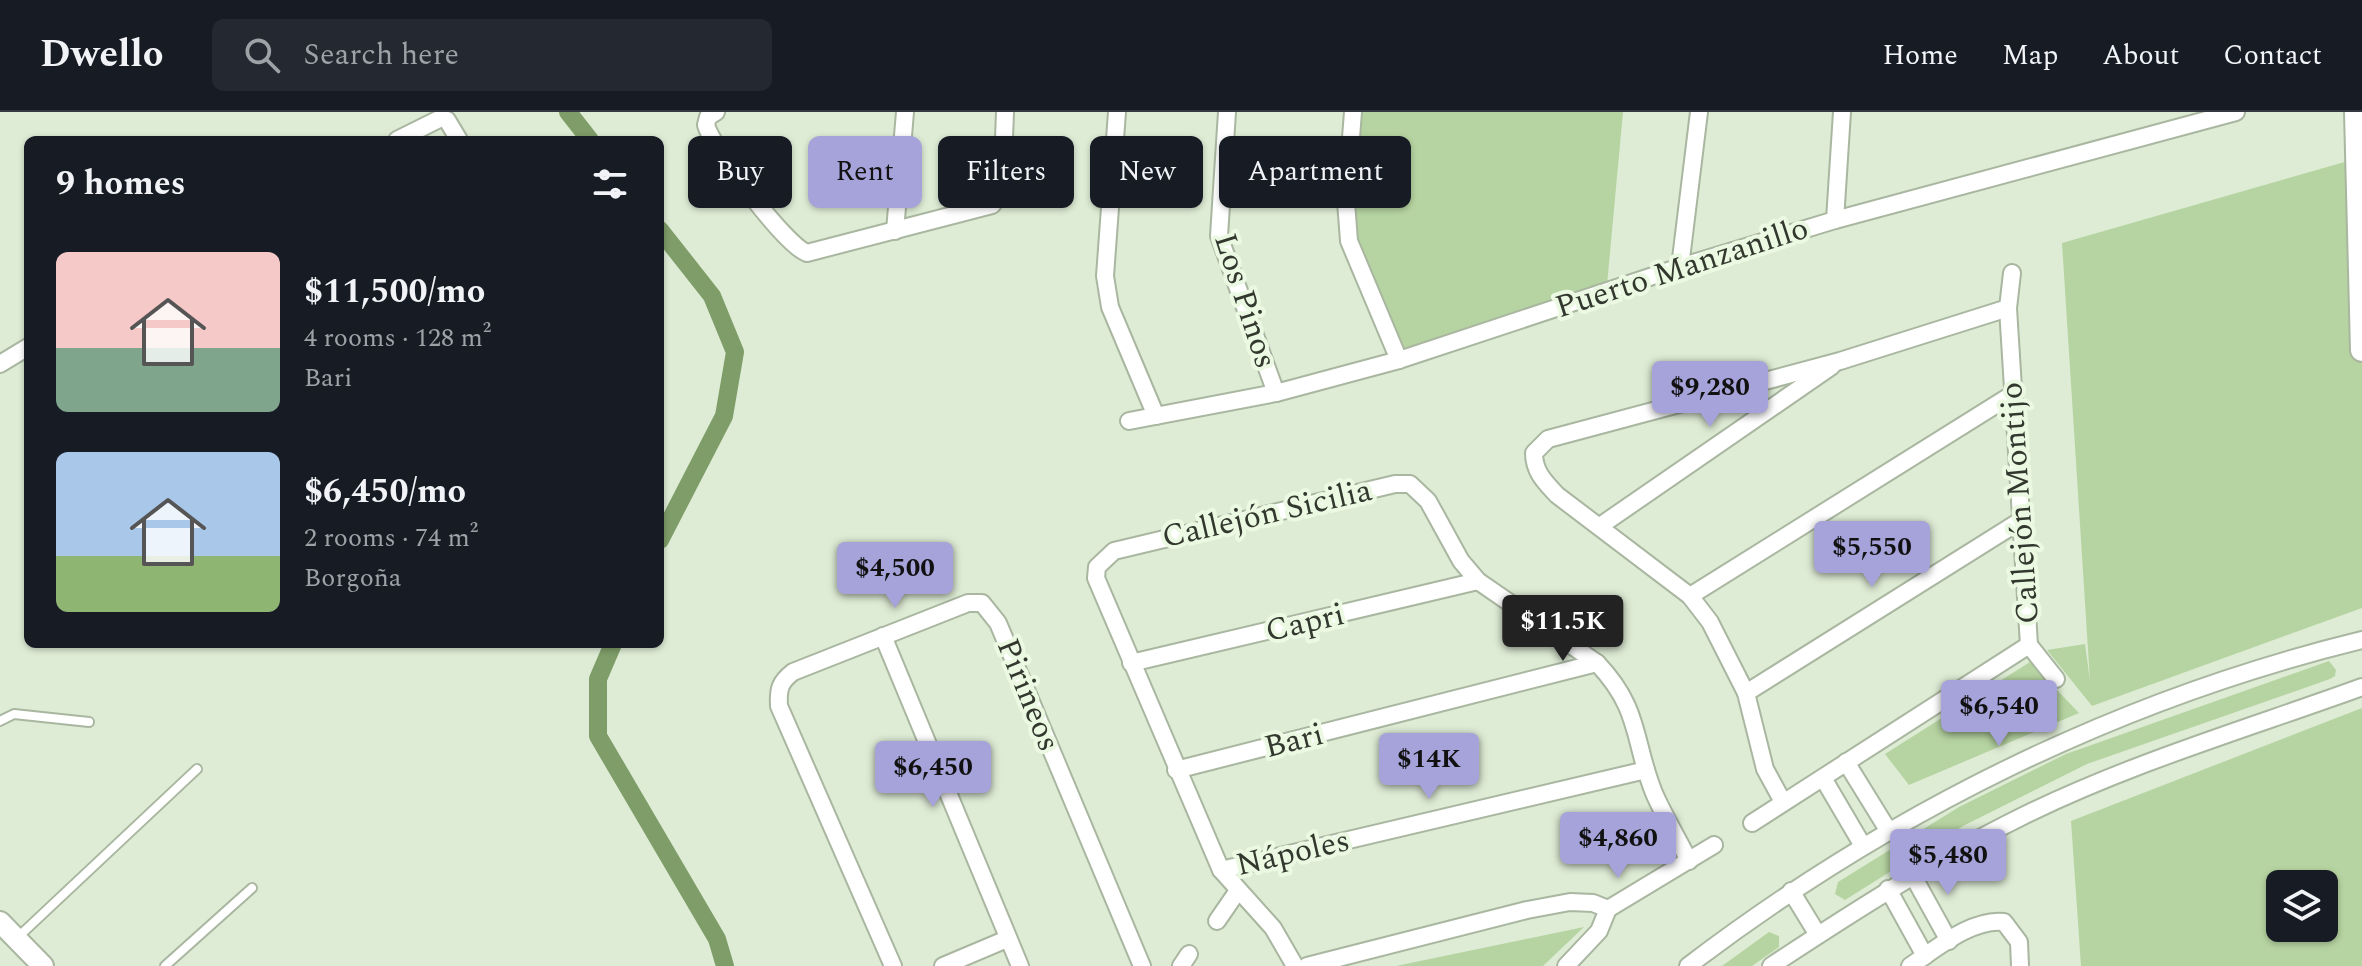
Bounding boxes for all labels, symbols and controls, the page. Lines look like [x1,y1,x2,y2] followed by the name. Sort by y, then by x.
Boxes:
[212,19,772,91] search box
[40,26,164,84] text: Dwello
[304,32,459,78] text: Search here
[240,33,284,77] icon: search
[1882,34,1958,77] text: Home
[2002,34,2058,77] text: Map
[2102,34,2179,77] text: About
[2223,34,2322,77] text: Contact
[688,136,792,208] chip: Buy
[808,136,922,208] chip: Rent
[938,136,1074,208] chip: Filters
[1090,136,1203,208] chip: New
[1219,136,1411,208] chip: Apartment
[56,158,186,210] text: 9 homes
[588,162,632,206] icon: filters
[1549,204,1815,332] street label: Puerto Manzanillo
[1200,227,1290,375] street label: Los Pinos
[304,266,485,318] text: $11,500/mo
[120,284,216,380] icon: home
[304,318,491,358] text: 4 rooms · 128 m²
[304,358,352,398] text: Bari
[1645,361,1775,429] pin: $9,280
[1670,367,1750,407] text: $9,280
[1987,380,2053,626] street label: Callejón Montijo
[304,466,466,518] text: $6,450/mo
[1157,466,1377,562] street label: Callejón Sicilia
[120,484,216,580] icon: home
[304,518,478,558] text: 2 rooms · 74 m²
[1807,521,1937,589] pin: $5,550
[1832,527,1912,567] text: $5,550
[830,542,960,610] pin: $4,500
[855,548,935,588] text: $4,500
[304,558,401,598] text: Borgoña
[1261,590,1349,656] street label: Capri
[1498,595,1628,663] pin: $11.5K
[1520,601,1606,641] text: $11.5K
[983,631,1073,759] street label: Pirineos
[1934,680,2064,748] pin: $6,540
[1959,686,2039,726] text: $6,540
[1259,710,1329,772] street label: Bari
[1382,733,1476,801] pin: $14K
[1397,739,1461,779] text: $14K
[868,741,998,809] pin: $6,450
[893,747,973,787] text: $6,450
[1553,812,1683,880] pin: $4,860
[1231,816,1355,890] street label: Nápoles
[1578,818,1658,858] text: $4,860
[1883,829,2013,897] pin: $5,480
[1908,835,1988,875] text: $5,480
[2266,870,2338,942] map controls
[2266,870,2338,942] button: layers

